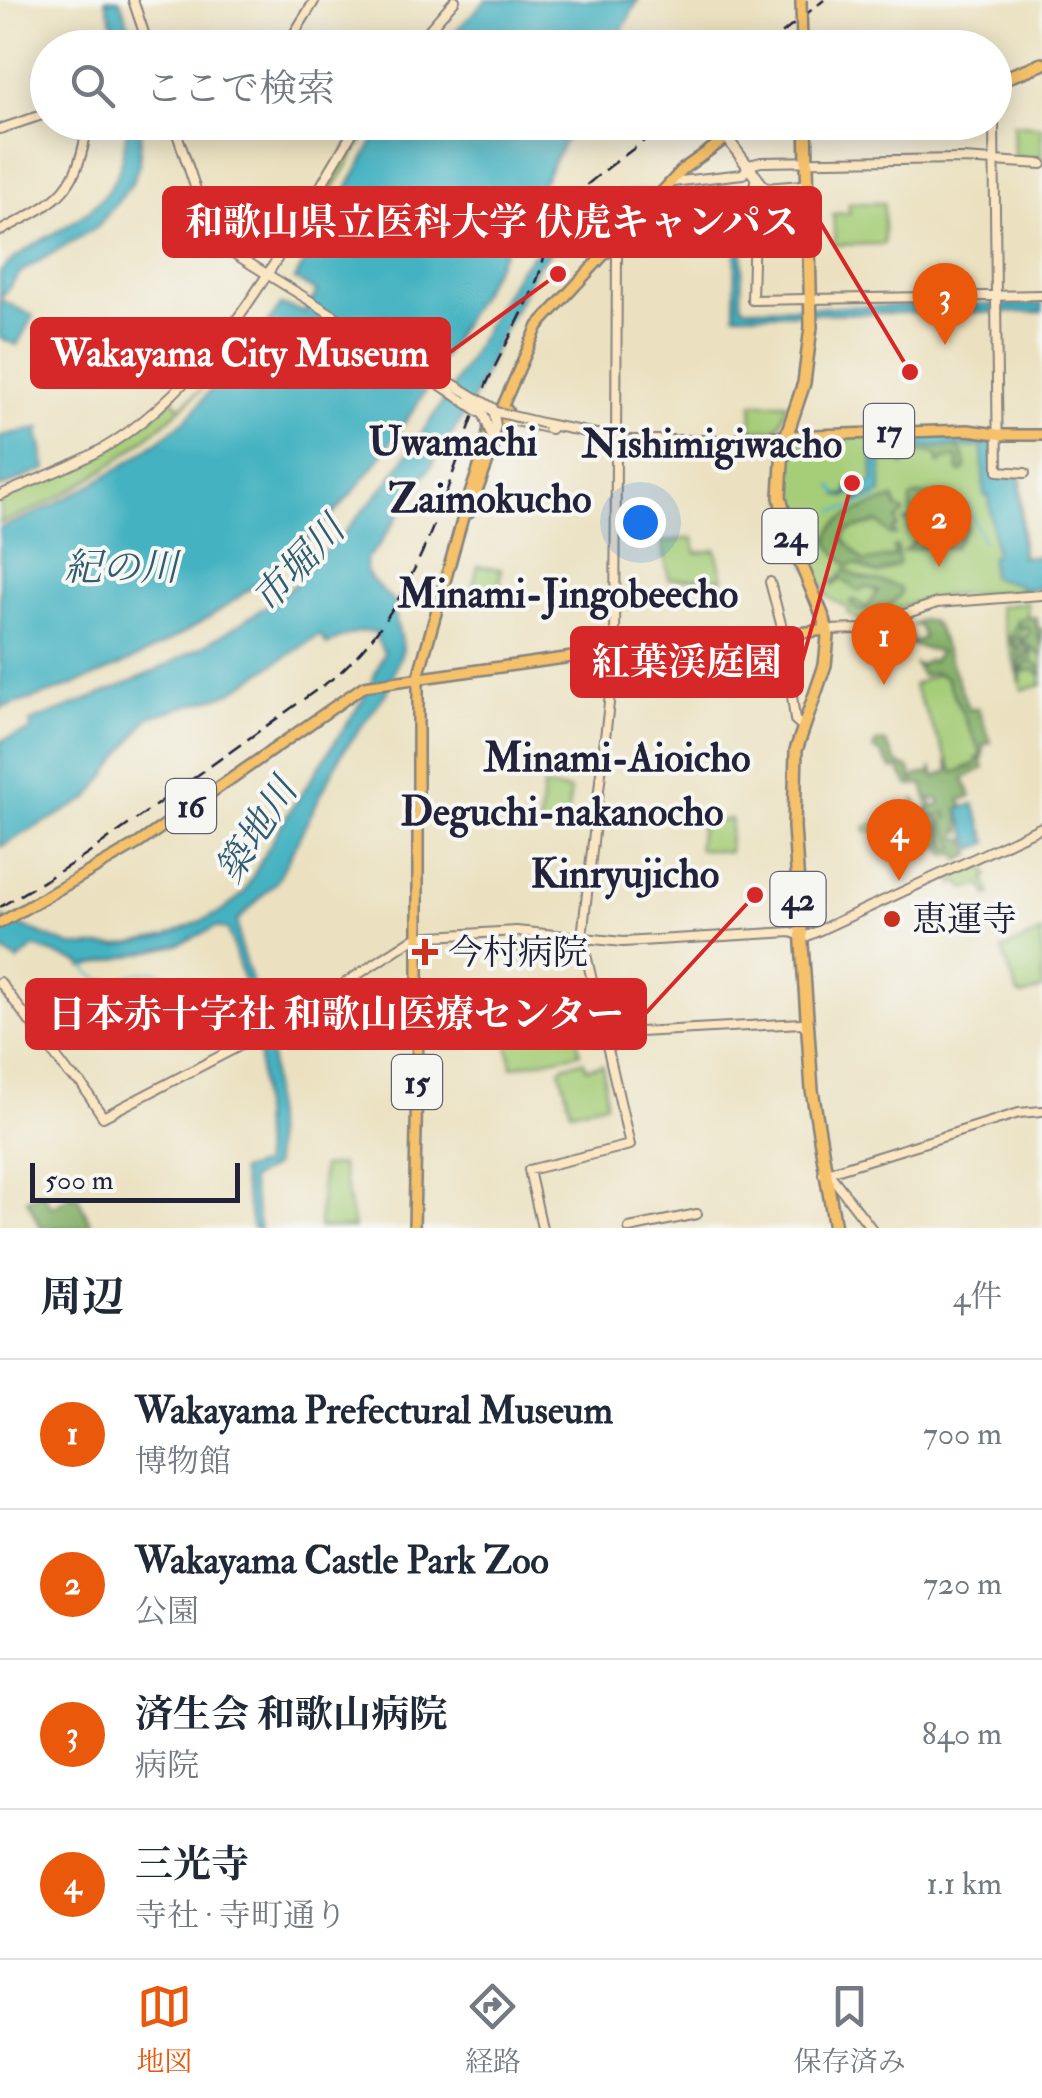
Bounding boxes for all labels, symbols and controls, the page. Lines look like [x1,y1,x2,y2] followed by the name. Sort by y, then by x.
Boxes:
[30,30,1012,140] search box
[65,58,120,113] icon: search
[145,65,335,113] text: ここで検索
[164,188,820,256] callout: 和歌山県立医科大学 伏虎キャンパス
[185,199,799,247] text: 和歌山県立医科大学 伏虎キャンパス
[912,262,978,345] pin: 3
[32,319,449,387] callout: Wakayama City Museum
[50,330,429,378] text: Wakayama City Museum
[864,404,914,458] road number: 17
[369,417,538,468] district label: Uwamachi
[581,419,842,470] district label: Nishimigiwacho
[389,474,592,525] district label: Zaimokucho
[906,484,972,567] pin: 2
[615,497,666,548] your location
[242,504,358,623] water label: 市堀川
[762,509,818,563] road number: 24
[64,544,182,592] water label: 紀の川
[397,569,738,620] district label: Minami-Jingobeecho
[852,602,916,685] pin: 1
[572,628,802,696] callout: 紅葉渓庭園
[592,639,782,687] text: 紅葉渓庭園
[483,733,750,784] district label: Minami-Aioicho
[206,766,310,891] water label: 築地川
[166,779,216,833] road number: 16
[400,787,724,838] district label: Deguchi-nakanocho
[866,798,932,881] pin: 4
[531,849,719,900] district label: Kinryujicho
[770,872,826,926] road number: 42
[912,898,1017,942] place label: 恵運寺
[881,908,903,930] marker: 恵運寺
[448,931,588,975] place label: 今村病院
[412,939,438,965] marker: 今村病院
[27,980,645,1048] callout: 日本赤十字社 和歌山医療センター
[48,991,624,1039] text: 日本赤十字社 和歌山医療センター
[392,1055,442,1109] road number: 15
[30,1158,240,1202] scale bar
[45,1163,113,1198] text: 500 m
[40,1272,124,1324] text: 周辺
[953,1277,1002,1317] text: 4件
[135,1387,613,1435] text: Wakayama Prefectural Museum
[67,1414,78,1454] text: 1
[923,1414,1002,1454] text: 700 m
[135,1442,231,1482] text: 博物館
[135,1537,549,1585] text: Wakayama Castle Park Zoo
[64,1564,81,1604] text: 2
[923,1564,1002,1604] text: 720 m
[135,1592,199,1632] text: 公園
[135,1691,447,1739] text: 済生会 和歌山病院
[66,1714,79,1754] text: 3
[922,1714,1002,1754] text: 840 m
[135,1746,199,1786] text: 病院
[135,1841,249,1889] text: 三光寺
[64,1864,81,1904] text: 4
[926,1864,1002,1904] text: 1.1 km
[135,1896,347,1936] text: 寺社 · 寺町通り
[136,1979,192,2080] tab: 地図
[465,1979,521,2080] tab: 経路
[794,1979,906,2080] tab: 保存済み

